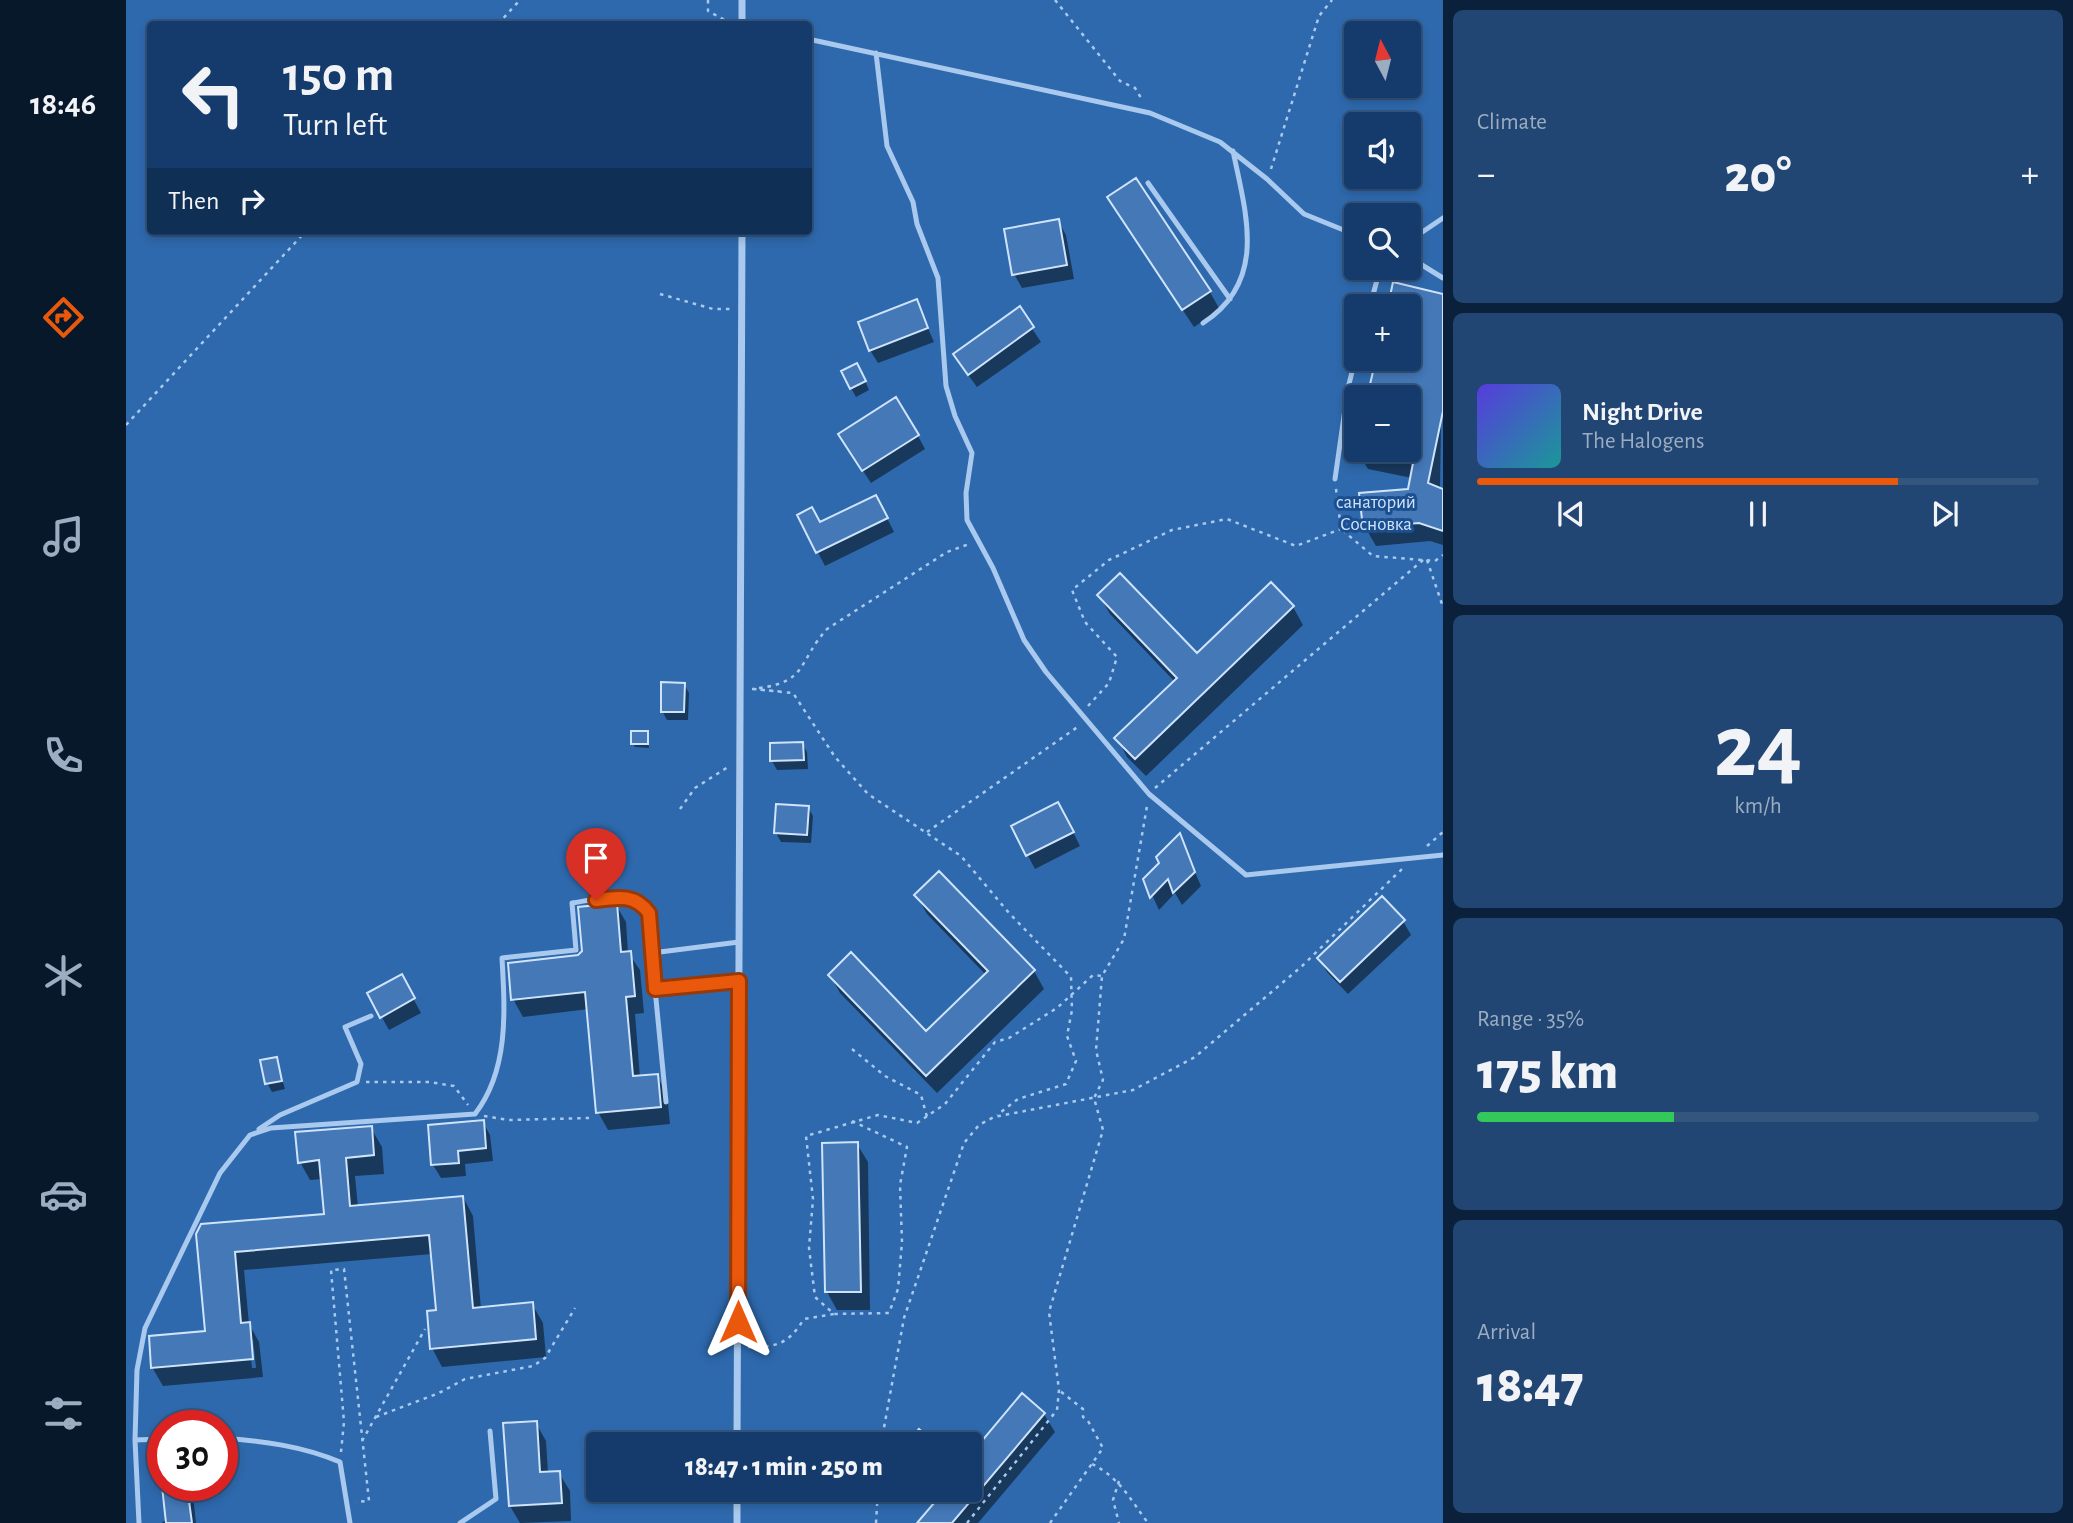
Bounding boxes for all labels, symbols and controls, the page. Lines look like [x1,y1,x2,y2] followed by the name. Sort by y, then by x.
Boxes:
[1344,21,1421,98] north arrow
[1344,21,1421,462] map controls
[168,49,259,140] icon: left
[283,51,394,100] text: 150 m
[30,88,96,120] text: 18:46
[283,109,387,141] text: Turn left
[1477,111,1547,134] text: Climate
[1344,112,1421,189] button: sound
[1724,149,1792,201] text: 20°
[1477,156,1495,194] text: −
[2021,156,2039,194] text: +
[233,182,271,220] icon: right
[168,188,219,214] text: Then
[1344,203,1421,280] button: search
[39,293,88,342] icon: directions
[1344,294,1421,371] button: +
[1344,385,1421,462] button: −
[1582,399,1703,425] text: Night Drive
[1582,430,1704,453] text: The Halogens
[1336,493,1416,534] park label: санаторий Сосновка
[1552,495,1590,533] icon: previous
[1739,495,1777,533] icon: pause
[1926,495,1964,533] icon: next
[39,512,88,561] icon: music
[1714,702,1802,793] text: 24
[39,731,88,780] icon: phone
[1734,795,1782,818] text: km/h
[566,828,626,900] pin
[577,839,615,877] icon: arrive
[39,951,88,1000] icon: climate
[1477,1008,1584,1031] text: Range · 35%
[1477,1046,1618,1098] text: 175 km
[39,1170,88,1219] icon: car
[701,1285,775,1359] position arrow
[1477,1321,1536,1344] text: Arrival
[1477,1359,1584,1411] text: 18:47
[39,1389,88,1438] icon: filters
[147,1410,238,1501] speed limit sign: 30
[685,1454,883,1480] text: 18:47 · 1 min · 250 m

